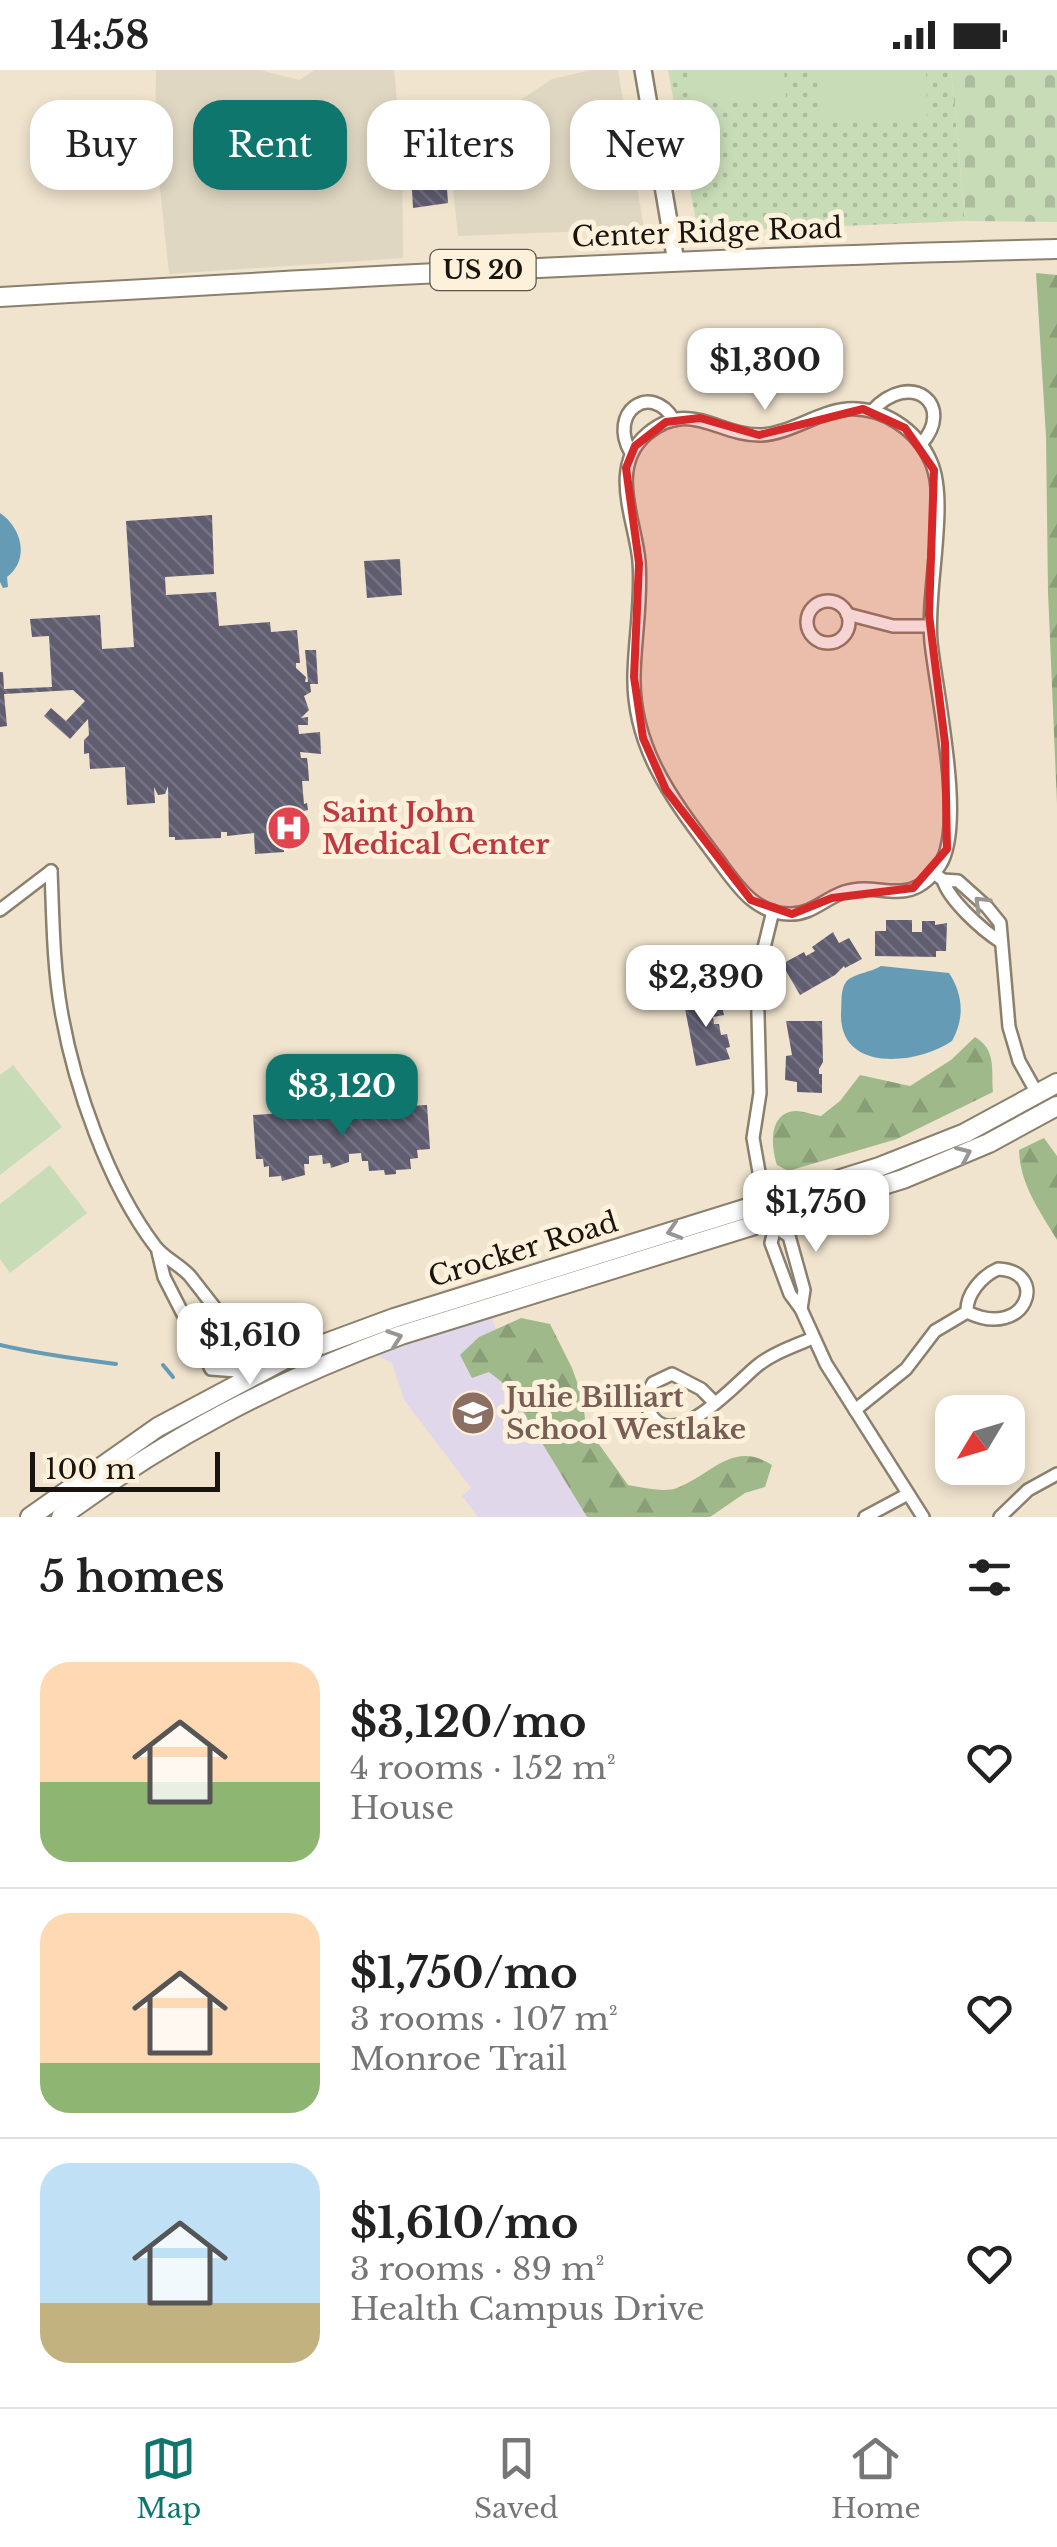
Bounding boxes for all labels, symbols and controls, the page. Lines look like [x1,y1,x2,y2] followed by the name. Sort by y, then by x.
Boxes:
[50,12,149,59] text: 14:58
[30,100,173,190] chip: Buy
[193,100,347,190] chip: Rent
[367,100,550,190] chip: Filters
[570,100,720,190] chip: New
[571,210,843,255] street label: Center Ridge Road
[430,250,536,290] road number: US 20
[684,328,846,413] pin: $1,300
[709,340,821,380] text: $1,300
[322,795,549,862] place label: Saint John Medical Center
[266,805,312,851] hospital icon: Saint John Medical Center
[975,896,993,914] one-way arrow
[625,945,787,1030] pin: $2,390
[648,957,764,997] text: $2,390
[261,1054,423,1139] pin: $3,120
[288,1066,396,1106] text: $3,120
[954,1146,972,1166] one-way arrow
[735,1170,897,1255] pin: $1,750
[765,1182,867,1222] text: $1,750
[424,1204,622,1295] street label: Crocker Road
[666,1219,683,1240] one-way arrow
[169,1303,331,1388] pin: $1,610
[199,1315,301,1355] text: $1,610
[385,1329,402,1350] one-way arrow
[501,1380,746,1447] place label: Julie Billiart School Westlake
[450,1390,496,1436] school or university icon: Julie Billiart School Westlake
[935,1395,1025,1485] north arrow
[935,1395,1025,1485] map controls
[30,1447,220,1492] scale bar
[45,1452,136,1487] text: 100 m
[962,1550,1017,1605] icon: filters
[40,1551,224,1603] text: 5 homes
[350,1696,586,1748] text: $3,120/mo
[120,1702,240,1822] icon: home
[962,1735,1017,1790] icon: heart
[350,1748,616,1788] text: 4 rooms · 152 m²
[350,1788,454,1828] text: House
[350,1947,578,1999] text: $1,750/mo
[120,1953,240,2073] icon: home
[962,1986,1017,2041] icon: heart
[350,1999,618,2039] text: 3 rooms · 107 m²
[350,2039,567,2079] text: Monroe Trail
[350,2197,578,2249] text: $1,610/mo
[120,2203,240,2323] icon: home
[962,2236,1017,2291] icon: heart
[350,2249,605,2289] text: 3 rooms · 89 m²
[350,2289,705,2329] text: Health Campus Drive
[136,2431,201,2526] tab: Map
[474,2431,558,2526] tab: Saved
[831,2431,921,2526] tab: Home

